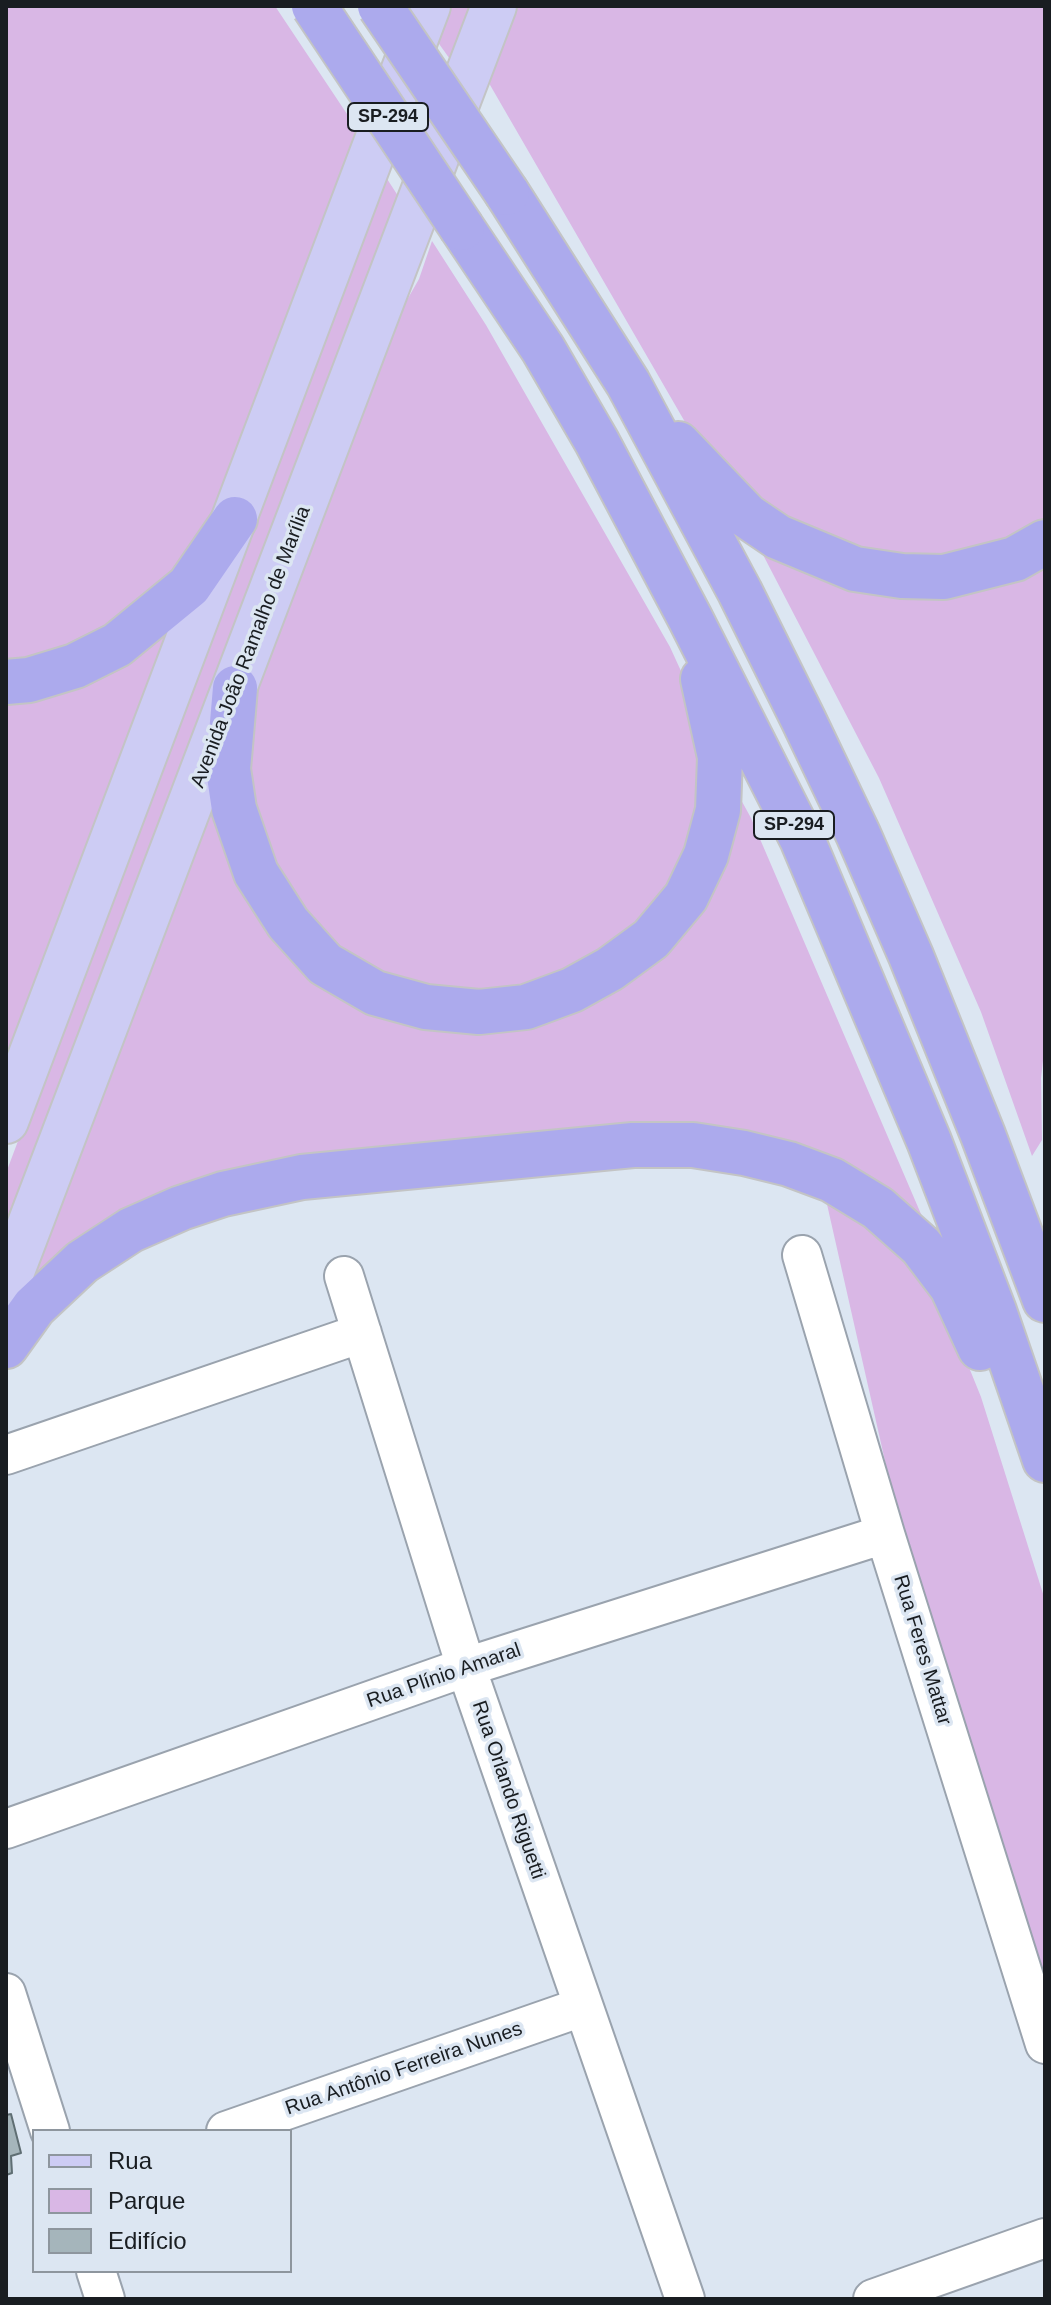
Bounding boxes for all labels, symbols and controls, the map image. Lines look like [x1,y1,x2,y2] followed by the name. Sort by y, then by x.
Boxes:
[348,103,428,131] road number: SP-294
[186,503,316,791] street label: Avenida João Ramalho de Marília
[754,811,834,839] road number: SP-294
[888,1572,956,1728] street label: Rua Feres Mattar
[364,1638,524,1714] street label: Rua Plínio Amaral
[466,1698,550,1882] street label: Rua Orlando Riguetti
[282,2017,526,2121] street label: Rua Antônio Ferreira Nunes
[32,2129,292,2273] legend
[108,2147,152,2174] text: Rua
[108,2187,185,2214] text: Parque
[108,2227,187,2254] text: Edifício

